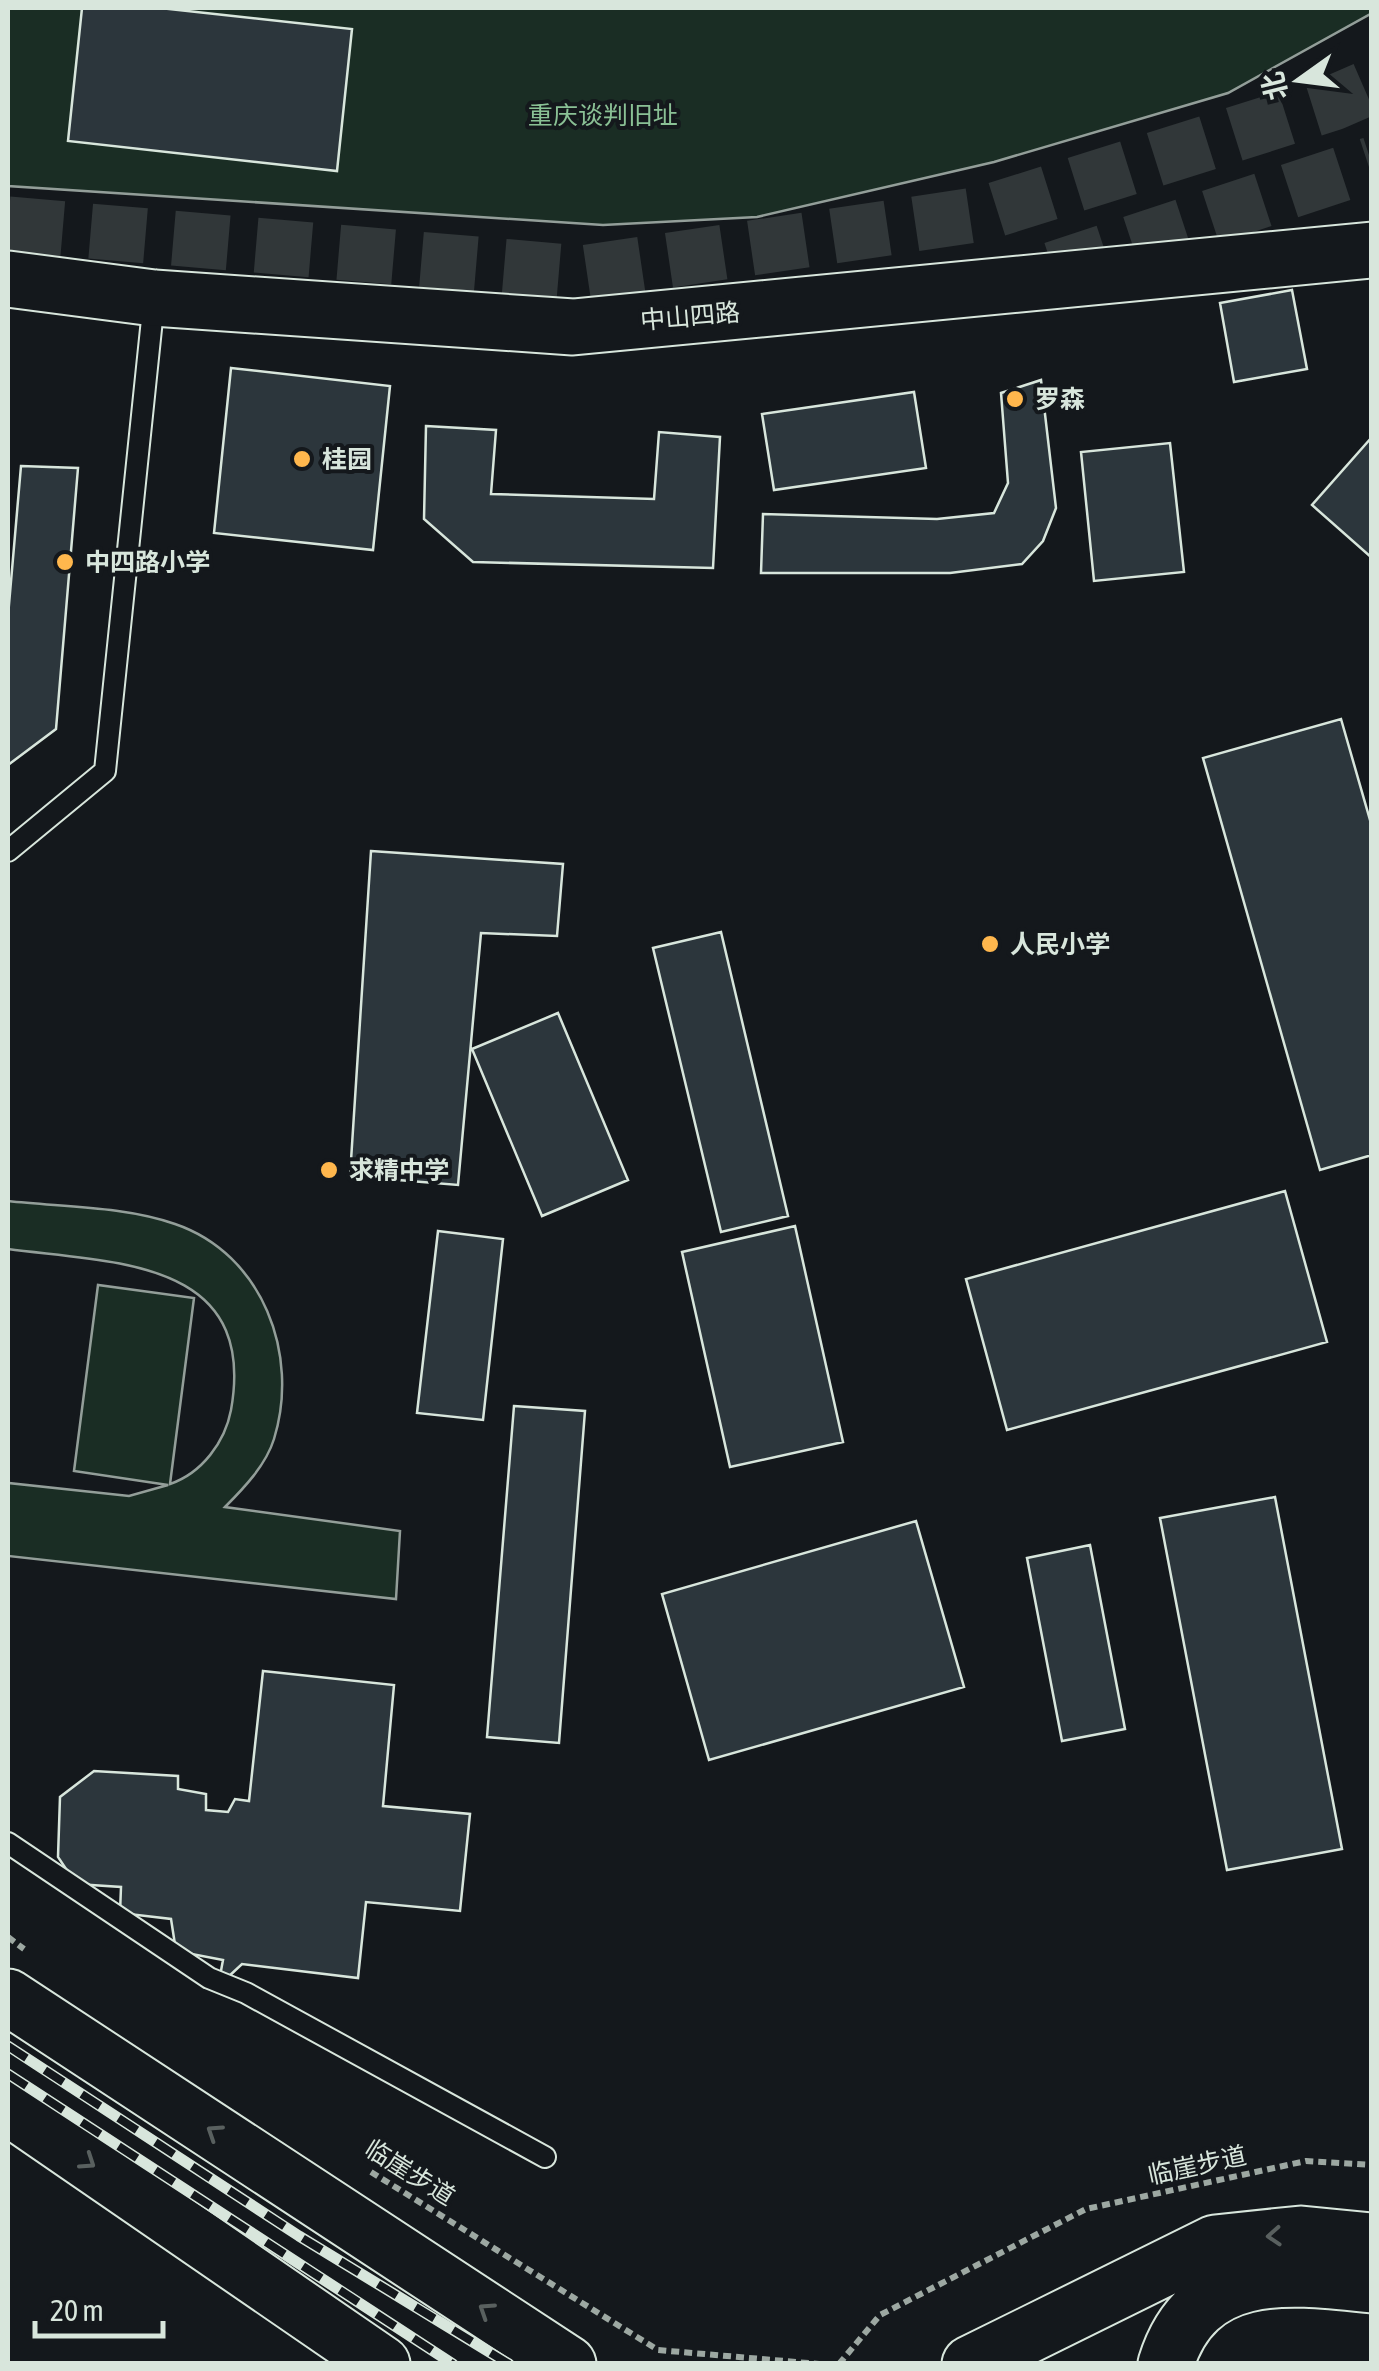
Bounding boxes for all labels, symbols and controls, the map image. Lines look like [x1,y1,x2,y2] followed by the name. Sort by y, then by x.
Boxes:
[1249,30,1349,130] north arrow
[1256,69,1294,104] text: 北
[528,101,678,129] park label: 重庆谈判旧址
[639,298,741,334] street label: 中山四路
[1035,385,1085,413] place label: 罗森
[1004,388,1026,410] marker: 罗森
[322,445,372,473] place label: 桂园
[291,448,313,470] marker: 桂园
[85,548,210,576] place label: 中四路小学
[54,551,76,573] marker: 中四路小学
[1010,930,1110,958] place label: 人民小学
[979,933,1001,955] marker: 人民小学
[349,1156,449,1184] place label: 求精中学
[318,1159,340,1181] marker: 求精中学
[207,2126,225,2145] one-way arrow
[360,2134,460,2210] street label: 临崖步道
[1145,2141,1249,2189] street label: 临崖步道
[76,2150,95,2168] one-way arrow
[1266,2225,1282,2246] one-way arrow
[35,2276,162,2338] scale bar
[50,2293,104,2327] text: 20 m
[479,2304,497,2323] one-way arrow

